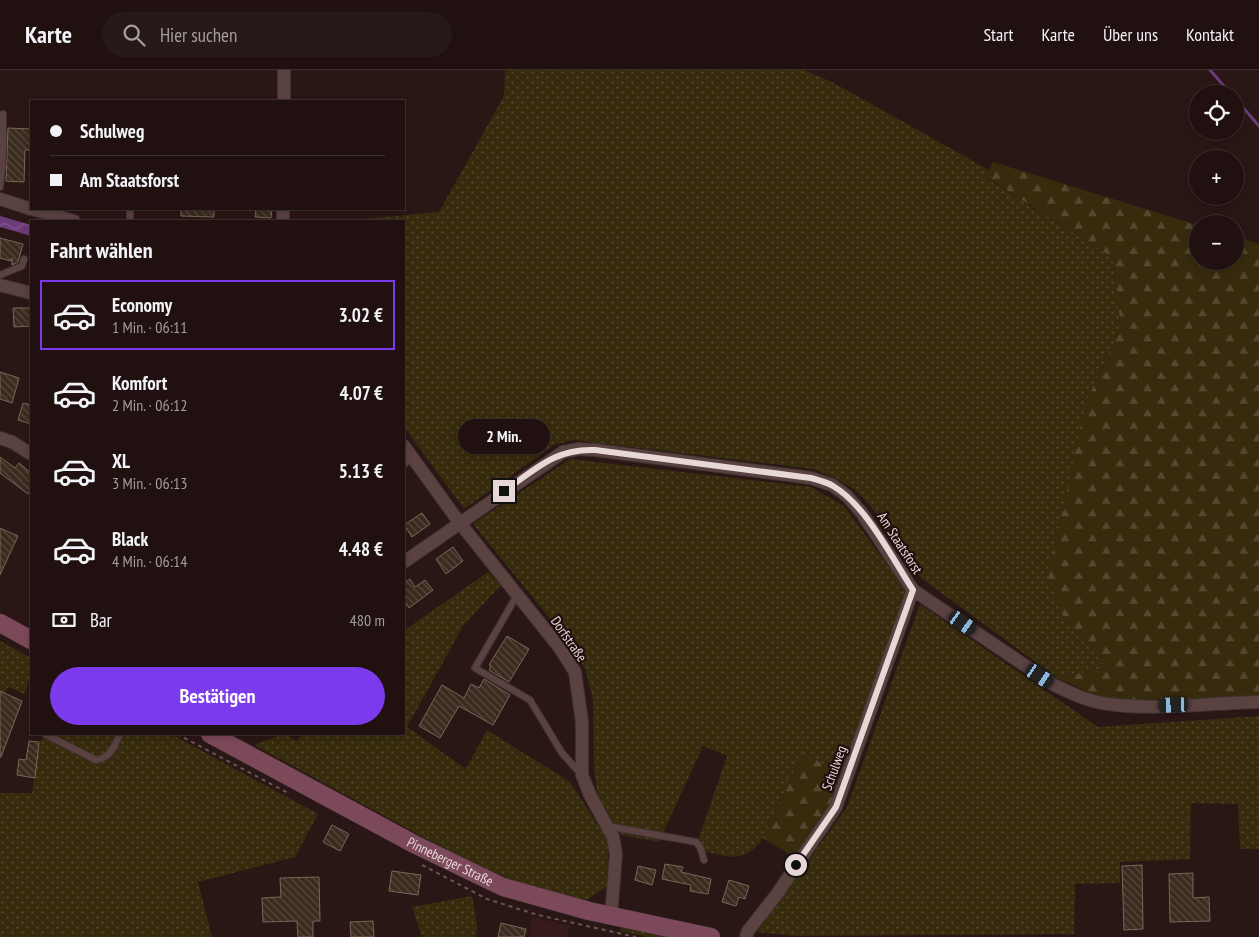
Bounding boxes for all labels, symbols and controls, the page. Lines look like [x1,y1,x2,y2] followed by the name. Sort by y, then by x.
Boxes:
[102,12,452,57] search box
[25,19,72,50] text: Karte
[120,21,148,49] icon: search
[160,23,237,47] text: Hier suchen
[983,23,1014,46] text: Start
[1042,23,1075,46] text: Karte
[1103,23,1158,46] text: Über uns
[1186,23,1234,46] text: Kontakt
[1189,85,1244,270] map controls
[1189,85,1244,140] button: locate
[80,119,144,143] text: Schulweg
[1189,150,1244,205] button: +
[80,168,179,192] text: Am Staatsforst
[1189,215,1244,270] button: −
[50,236,153,264] text: Fahrt wählen
[52,293,97,338] icon: car
[112,293,172,317] text: Economy
[339,303,383,327] text: 3.02 €
[112,317,187,337] text: 1 Min. · 06:11
[52,371,97,416] icon: car
[112,371,167,395] text: Komfort
[340,381,383,405] text: 4.07 €
[112,395,187,415] text: 2 Min. · 06:12
[458,418,550,454] callout: 2 Min.
[486,426,522,446] text: 2 Min.
[52,449,97,494] icon: car
[112,449,130,473] text: XL
[339,459,383,483] text: 5.13 €
[112,473,187,493] text: 3 Min. · 06:13
[493,480,515,502] route end
[873,509,927,577] street label: Am Staatsforst
[52,527,97,572] icon: car
[112,527,148,551] text: Black
[339,537,383,561] text: 4.48 €
[112,551,187,571] text: 4 Min. · 06:14
[50,606,78,634] icon: cash
[90,608,112,632] text: Bar
[946,608,979,638] car
[350,610,385,630] text: 480 m
[547,613,591,665] street label: Dorfstraße
[1023,661,1056,691] car
[50,667,385,725] button: Bestätigen
[1158,697,1189,713] car
[818,743,850,793] street label: Schulweg
[404,833,497,890] street label: Pinneberger Straße
[785,854,807,876] route start

